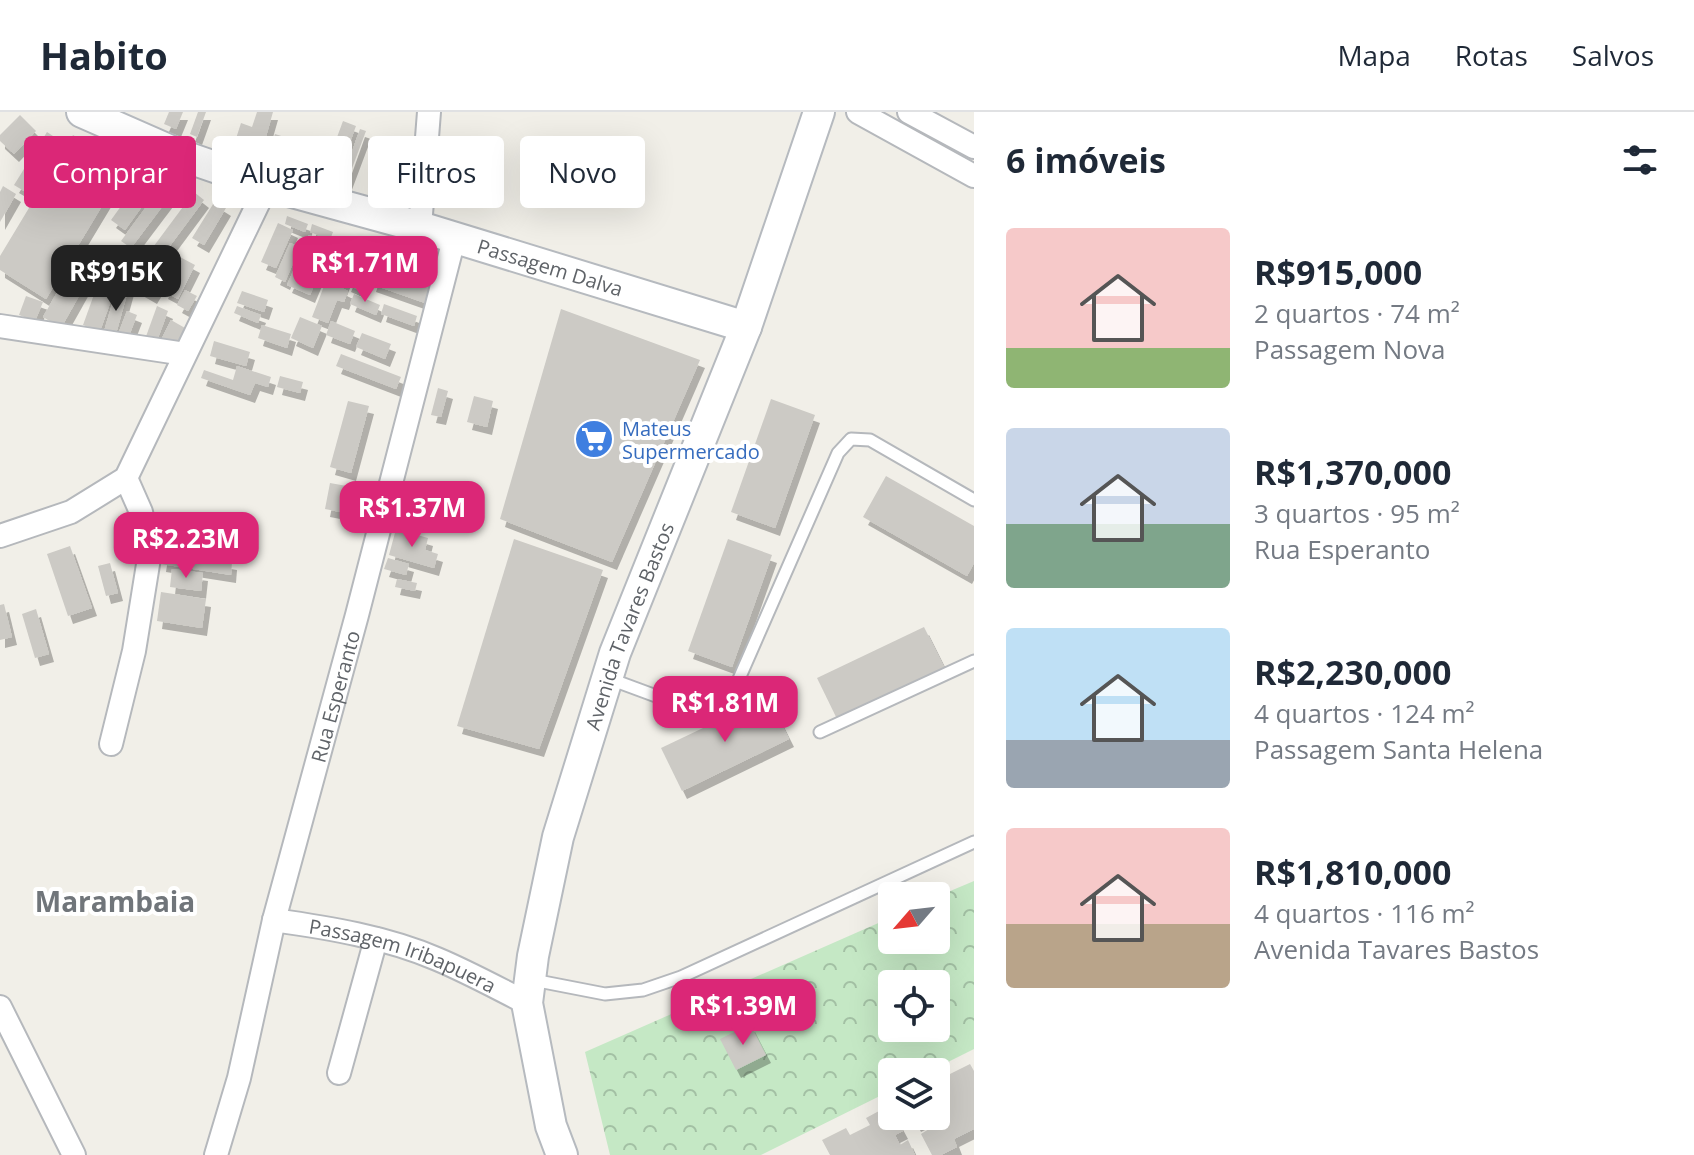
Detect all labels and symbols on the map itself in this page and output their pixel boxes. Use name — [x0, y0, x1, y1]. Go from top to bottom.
street label: Passagem Dalva — [474, 232, 626, 302]
pin: R$1.71M — [291, 236, 439, 304]
pin: R$915K — [51, 245, 181, 313]
place label: Mateus Supermercado — [622, 415, 760, 465]
supermarket icon: Mateus Supermercado — [573, 418, 615, 460]
pin: R$1.37M — [338, 481, 486, 549]
pin: R$2.23M — [112, 512, 260, 580]
street label: Avenida Tavares Bastos — [579, 518, 680, 733]
street label: Rua Esperanto — [304, 627, 366, 765]
pin: R$1.81M — [651, 676, 799, 744]
district label: Marambaia — [35, 882, 195, 920]
north arrow — [878, 882, 950, 954]
street label: Passagem Iribapuera — [307, 912, 501, 999]
pin: R$1.39M — [669, 979, 817, 1047]

